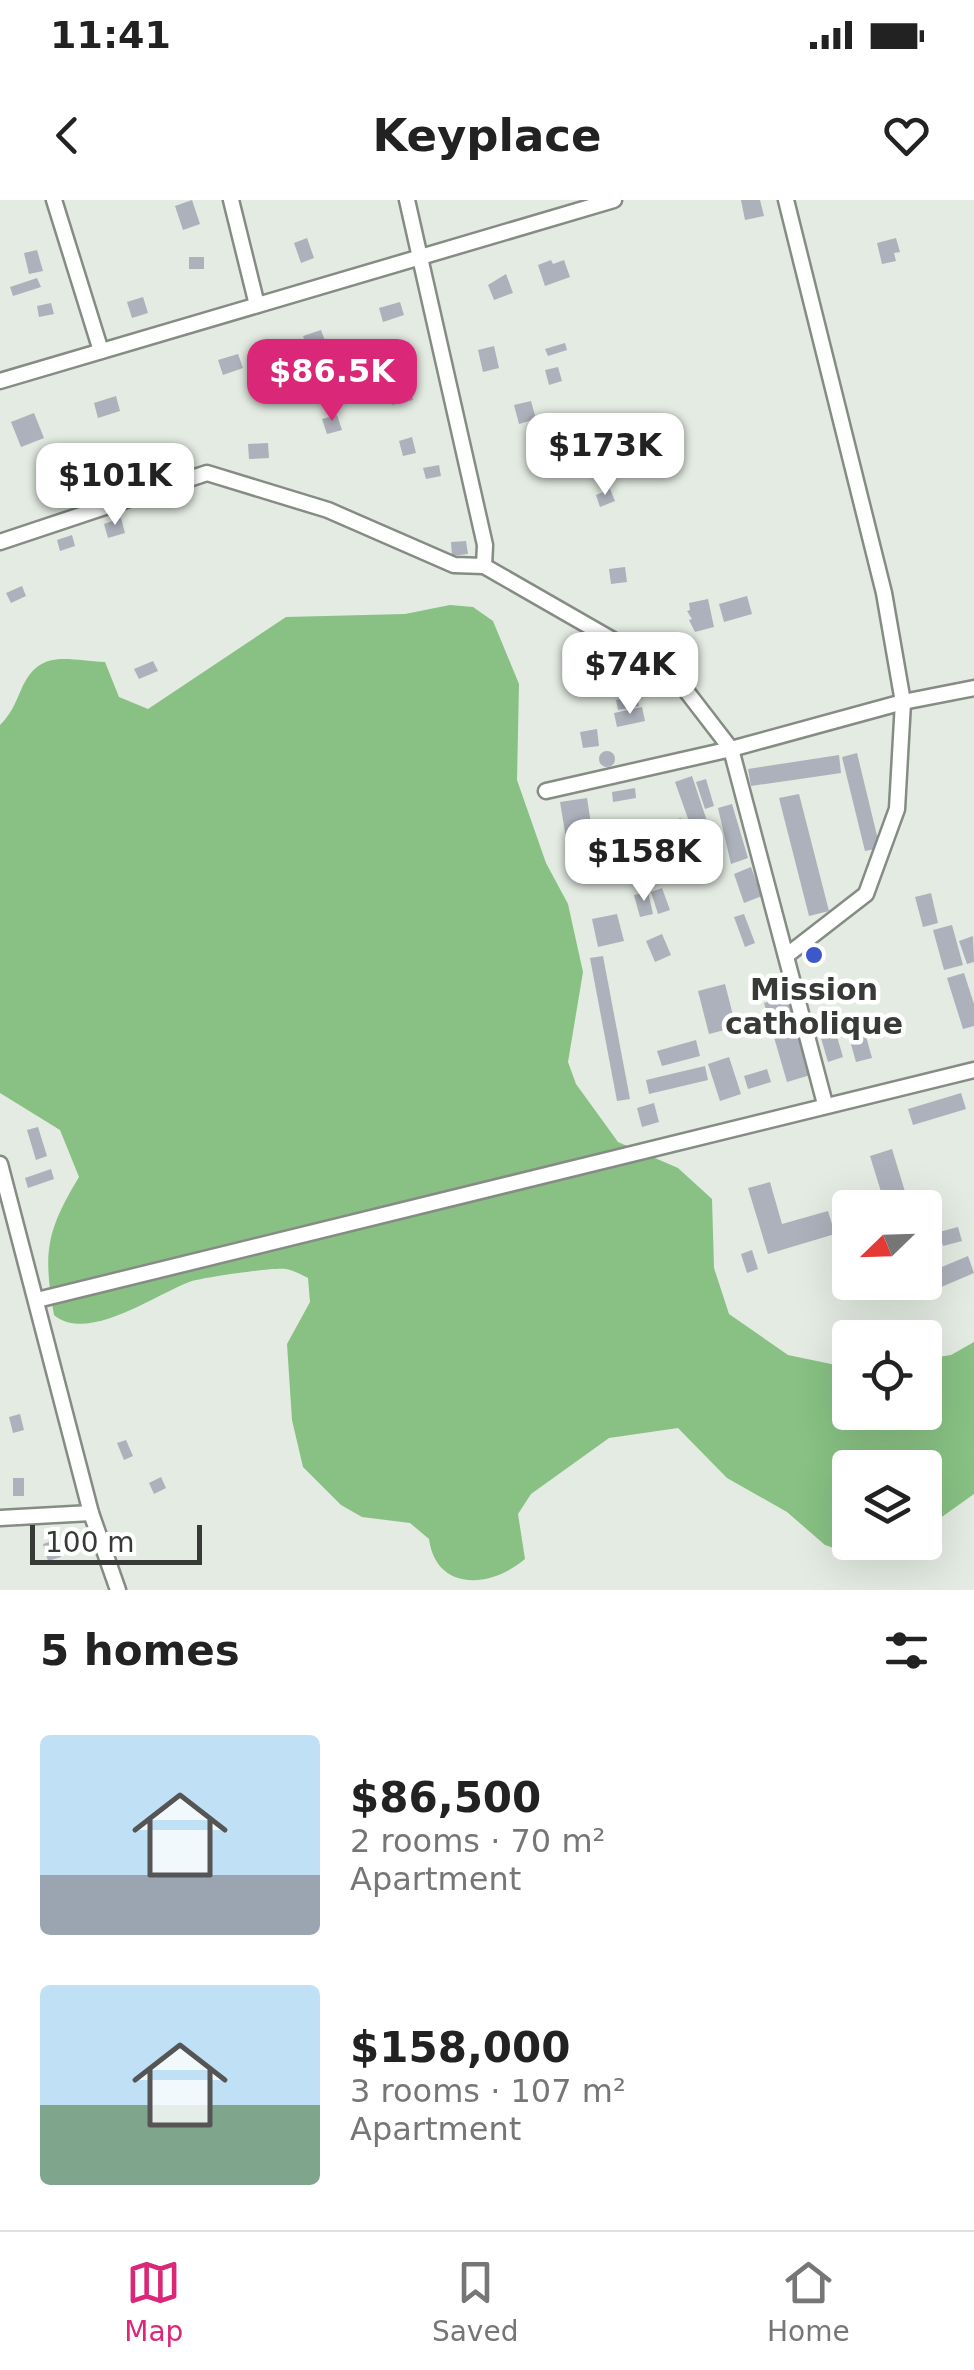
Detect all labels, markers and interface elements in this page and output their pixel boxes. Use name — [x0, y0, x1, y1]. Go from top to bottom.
text: 11:41 — [50, 13, 171, 57]
icon: back — [40, 108, 95, 163]
icon: heart — [879, 108, 934, 163]
text: Keyplace — [372, 109, 602, 162]
pin: $86.5K — [251, 339, 413, 424]
text: $86.5K — [269, 352, 395, 390]
pin: $173K — [535, 413, 675, 498]
text: $173K — [548, 426, 662, 464]
pin: $101K — [45, 443, 185, 528]
text: $101K — [58, 456, 172, 494]
pin: $74K — [571, 632, 689, 717]
text: $74K — [584, 645, 676, 683]
pin: $158K — [574, 819, 714, 904]
text: $158K — [587, 832, 701, 870]
marker: Mission catholique — [803, 944, 825, 966]
place label: Mission catholique — [725, 972, 903, 1041]
north arrow — [832, 1190, 942, 1300]
map controls — [832, 1190, 942, 1560]
button: locate — [832, 1320, 942, 1430]
button: layers — [832, 1450, 942, 1560]
scale bar — [30, 1520, 202, 1564]
text: 100 m — [45, 1526, 135, 1559]
icon: filters — [879, 1623, 934, 1678]
text: 5 homes — [40, 1626, 240, 1675]
text: $86,500 — [350, 1773, 541, 1822]
icon: home — [120, 1775, 240, 1895]
text: 2 rooms · 70 m² — [350, 1822, 605, 1860]
text: Apartment — [350, 1860, 521, 1898]
text: $158,000 — [350, 2023, 571, 2072]
icon: home — [120, 2025, 240, 2145]
text: 3 rooms · 107 m² — [350, 2072, 626, 2110]
text: Apartment — [350, 2110, 521, 2148]
tab: Map — [124, 2255, 183, 2348]
tab: Saved — [432, 2255, 518, 2348]
tab: Home — [767, 2255, 850, 2348]

